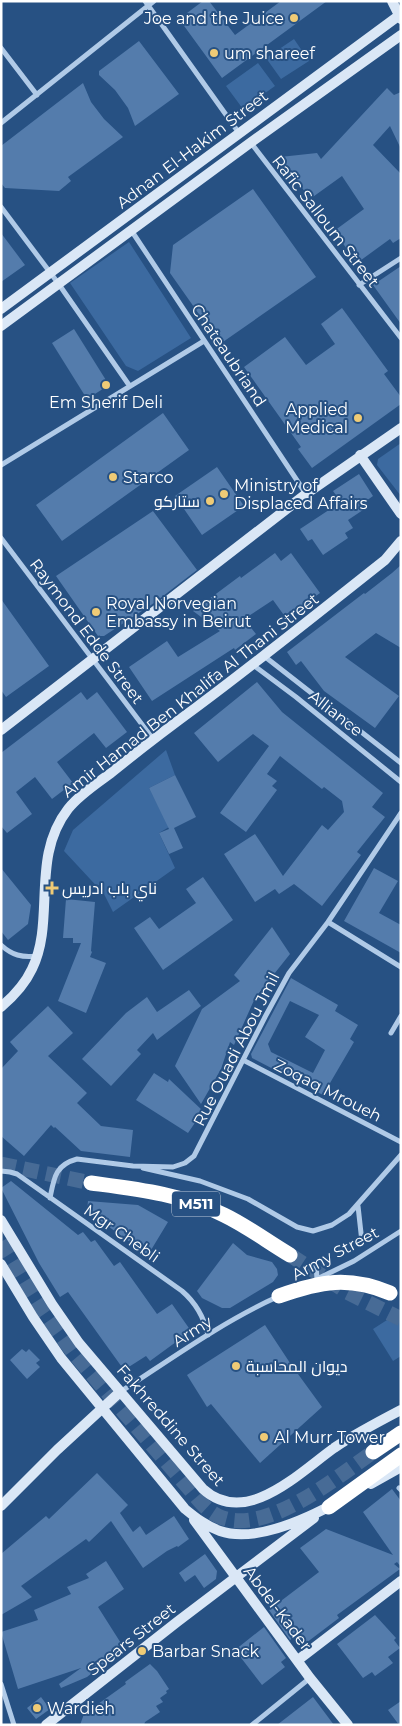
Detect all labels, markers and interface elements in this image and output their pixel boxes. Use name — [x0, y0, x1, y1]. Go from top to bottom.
place label: Joe and the Juice — [143, 9, 284, 28]
marker: Joe and the Juice — [288, 12, 300, 24]
place label: um shareef — [224, 44, 316, 63]
marker: um shareef — [208, 47, 220, 59]
street label: Adnan El-Hakim Street — [113, 86, 272, 213]
street label: Rafic Salloum Street — [268, 152, 383, 291]
street label: Chateaubriand — [187, 300, 270, 410]
marker: Em Sherif Deli — [100, 379, 112, 391]
place label: Em Sherif Deli — [49, 393, 163, 412]
place label: Applied Medical — [285, 400, 348, 437]
marker: Applied Medical — [352, 412, 364, 424]
place label: Starco — [123, 468, 174, 487]
marker: Starco — [107, 471, 119, 483]
place label: Ministry of Displaced Affairs — [234, 476, 368, 513]
marker: Ministry of Displaced Affairs — [218, 488, 230, 500]
place label: ستاركو — [154, 492, 200, 511]
marker: ستاركو — [204, 495, 216, 507]
street label: Raymond Edde Street — [26, 555, 148, 708]
street label: Amir Hamad Ben Khalifa Al Thani Street — [58, 589, 323, 801]
place label: Royal Norvegian Embassy in Beirut — [106, 594, 252, 631]
marker: Royal Norvegian Embassy in Beirut — [90, 606, 102, 618]
street label: Alliance — [305, 686, 366, 740]
place label: ناي باب ادريس — [62, 879, 157, 902]
marker: ناي باب ادريس — [46, 882, 58, 894]
street label: Rue Ouadi Abou Jmil — [189, 969, 284, 1129]
street label: Zoqaq Mroueh — [271, 1055, 385, 1126]
road number: M511 — [172, 1192, 220, 1216]
street label: Mgr Chebli — [80, 1200, 163, 1266]
street label: Army Street — [289, 1222, 382, 1284]
street label: Army — [169, 1312, 216, 1351]
place label: ديوان المحاسبة — [246, 1357, 347, 1377]
marker: ديوان المحاسبة — [230, 1360, 242, 1372]
street label: Fakhreddine Street — [113, 1361, 229, 1490]
place label: Al Murr Tower — [274, 1428, 385, 1447]
marker: Al Murr Tower — [258, 1431, 270, 1443]
street label: Abdel-Kader — [240, 1562, 316, 1654]
street label: Spears Street — [84, 1599, 179, 1680]
place label: Barbar Snack — [152, 1642, 260, 1661]
marker: Barbar Snack — [136, 1645, 148, 1657]
place label: Wardieh — [47, 1699, 115, 1718]
marker: Wardieh — [31, 1702, 43, 1714]

